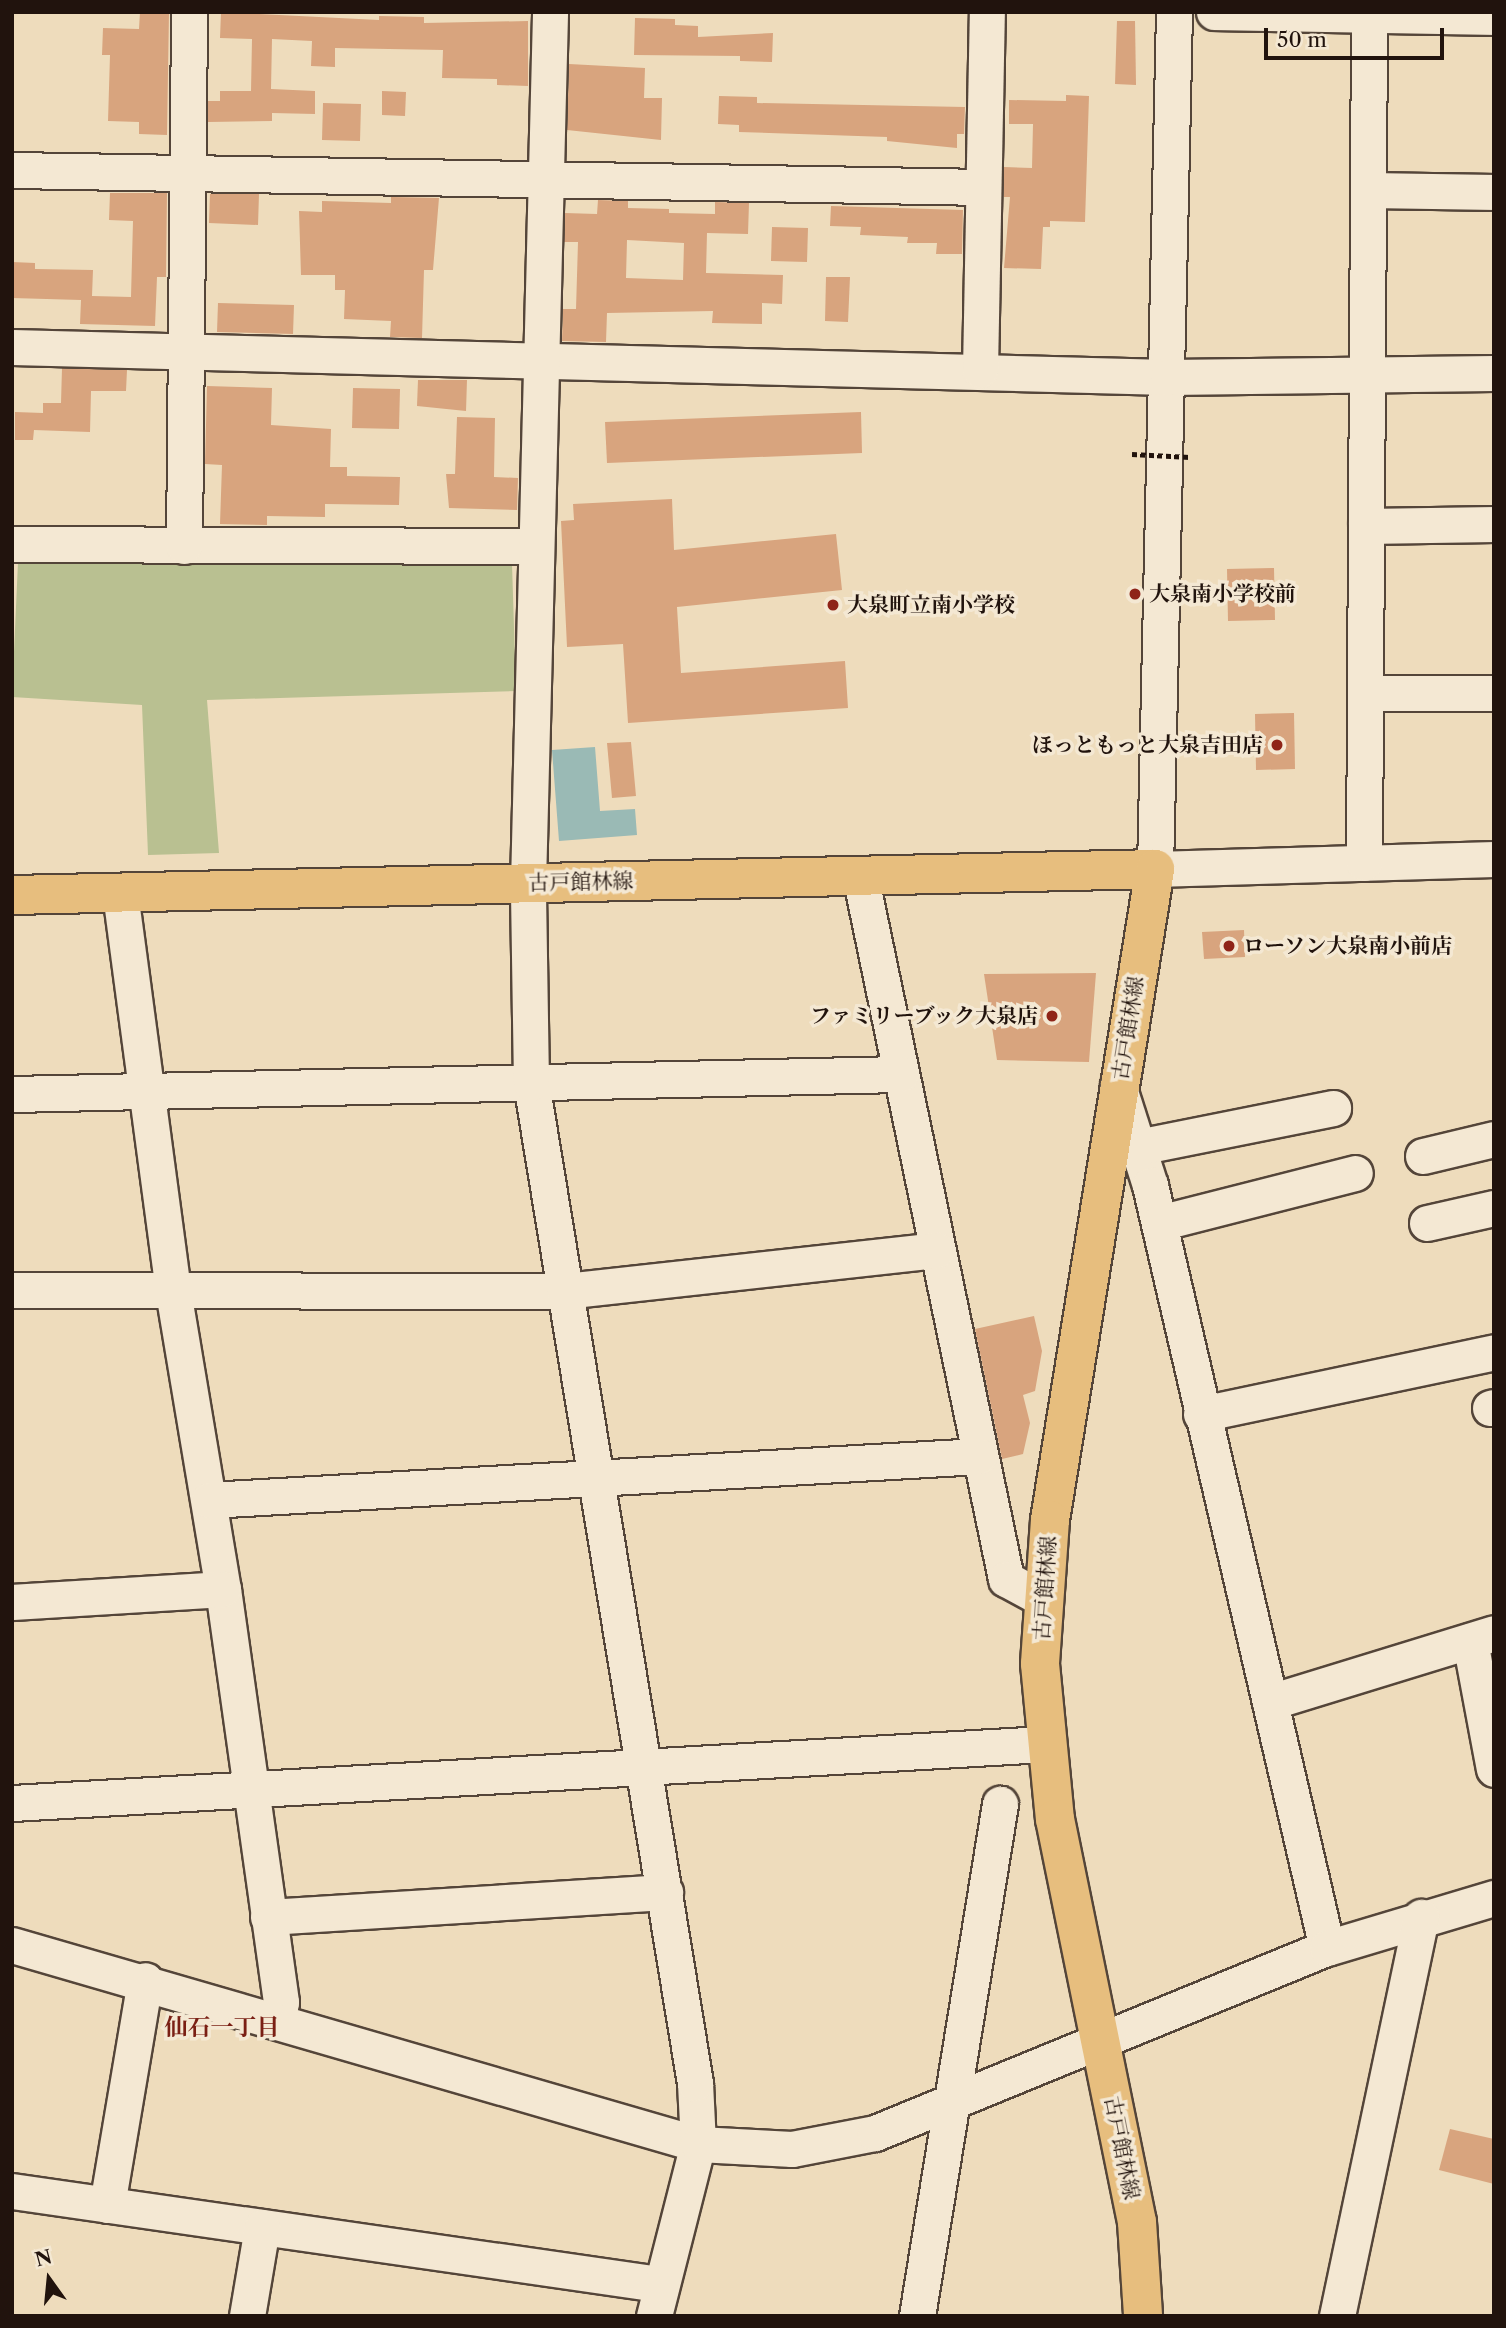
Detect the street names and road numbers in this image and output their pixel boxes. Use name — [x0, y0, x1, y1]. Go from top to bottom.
street label: 古戸館林線 — [528, 868, 634, 896]
street label: 古戸館林線 — [1107, 974, 1149, 1082]
street label: 古戸館林線 — [1029, 1535, 1061, 1641]
street label: 古戸館林線 — [1100, 2094, 1144, 2202]

